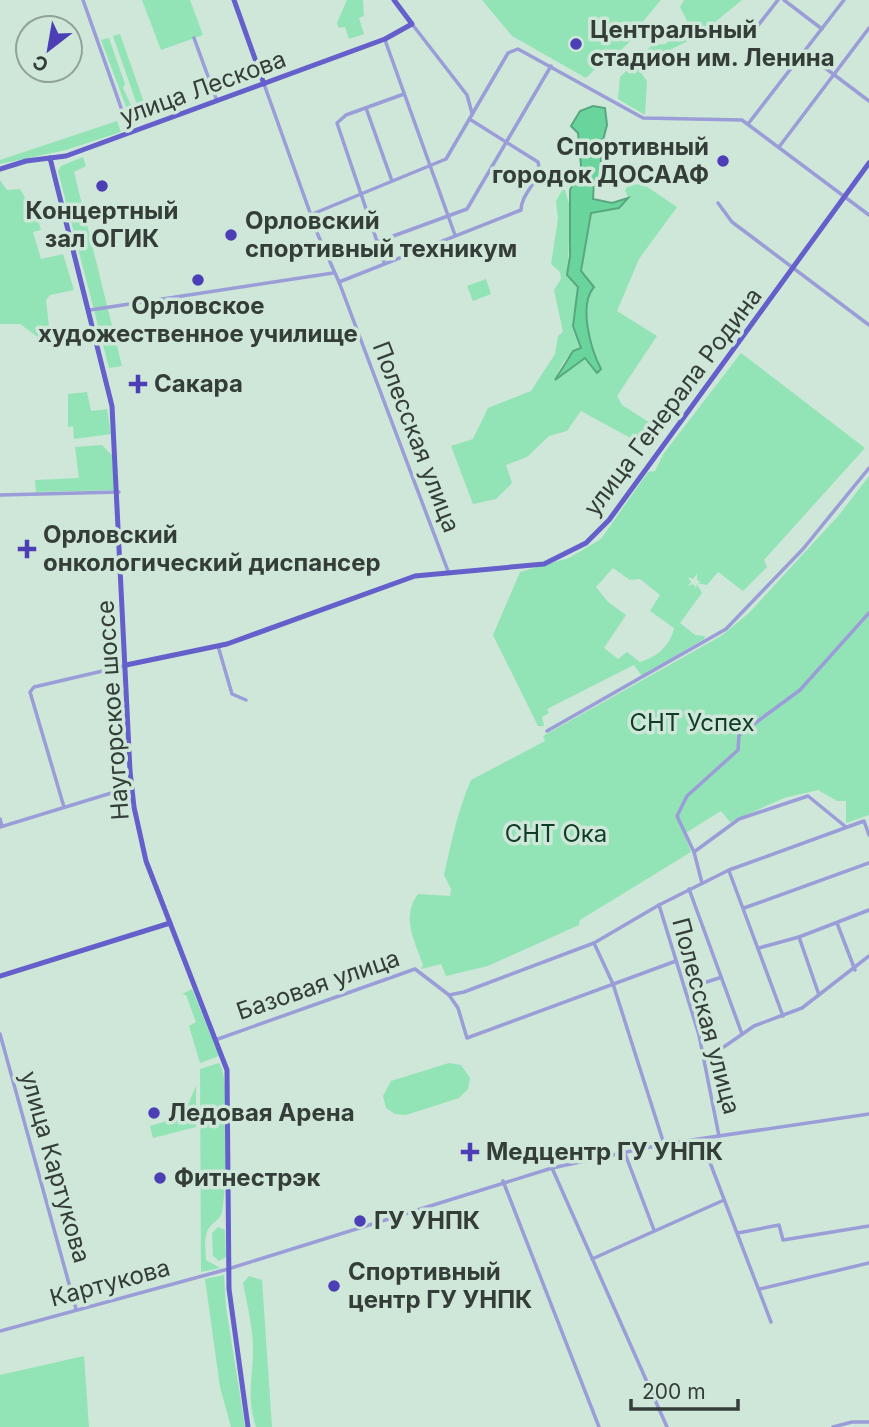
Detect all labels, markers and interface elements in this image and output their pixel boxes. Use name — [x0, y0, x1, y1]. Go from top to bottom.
north arrow — [14, 14, 84, 84]
place label: Центральный стадион им. Ленина — [590, 15, 835, 72]
marker: Центральный стадион им. Ленина — [568, 36, 584, 52]
street label: улица Лескова — [116, 44, 290, 131]
text: С — [29, 50, 52, 77]
place label: Спортивный городок ДОСААФ — [492, 132, 709, 189]
marker: Спортивный городок ДОСААФ — [715, 153, 731, 169]
marker: Концертный зал ОГИК — [94, 178, 110, 194]
place label: Концертный зал ОГИК — [26, 196, 178, 253]
place label: Орловский спортивный техникум — [245, 206, 517, 263]
marker: Орловский спортивный техникум — [223, 227, 239, 243]
marker: Орловское художественное училище — [190, 272, 206, 288]
street label: улица Генерала Родина — [577, 282, 768, 521]
place label: Орловское художественное училище — [38, 291, 358, 348]
street label: Полесская улица — [367, 337, 466, 536]
place label: Сакара — [154, 369, 243, 398]
marker: Сакара — [128, 374, 148, 394]
place label: Орловский онкологический диспансер — [43, 520, 381, 577]
marker: Орловский онкологический диспансер — [17, 539, 37, 559]
street label: Наугорское шоссе — [90, 599, 135, 821]
park label: СНТ Успех — [629, 708, 755, 737]
park label: СНТ Ока — [505, 819, 607, 848]
street label: Полесская улица — [666, 914, 747, 1117]
street label: Базовая улица — [232, 943, 403, 1026]
street label: улица Картукова — [14, 1068, 97, 1266]
place label: Ледовая Арена — [168, 1098, 355, 1127]
marker: Ледовая Арена — [146, 1105, 162, 1121]
place label: Медцентр ГУ УНПК — [486, 1137, 723, 1166]
marker: Медцентр ГУ УНПК — [460, 1142, 480, 1162]
place label: Фитнестрэк — [174, 1163, 320, 1192]
marker: Фитнестрэк — [152, 1170, 168, 1186]
place label: ГУ УНПК — [374, 1206, 480, 1235]
marker: ГУ УНПК — [352, 1213, 368, 1229]
street label: Картукова — [47, 1253, 173, 1312]
place label: Спортивный центр ГУ УНПК — [348, 1257, 532, 1314]
marker: Спортивный центр ГУ УНПК — [326, 1278, 342, 1294]
scale bar — [631, 1368, 738, 1412]
text: 200 m — [642, 1379, 706, 1404]

